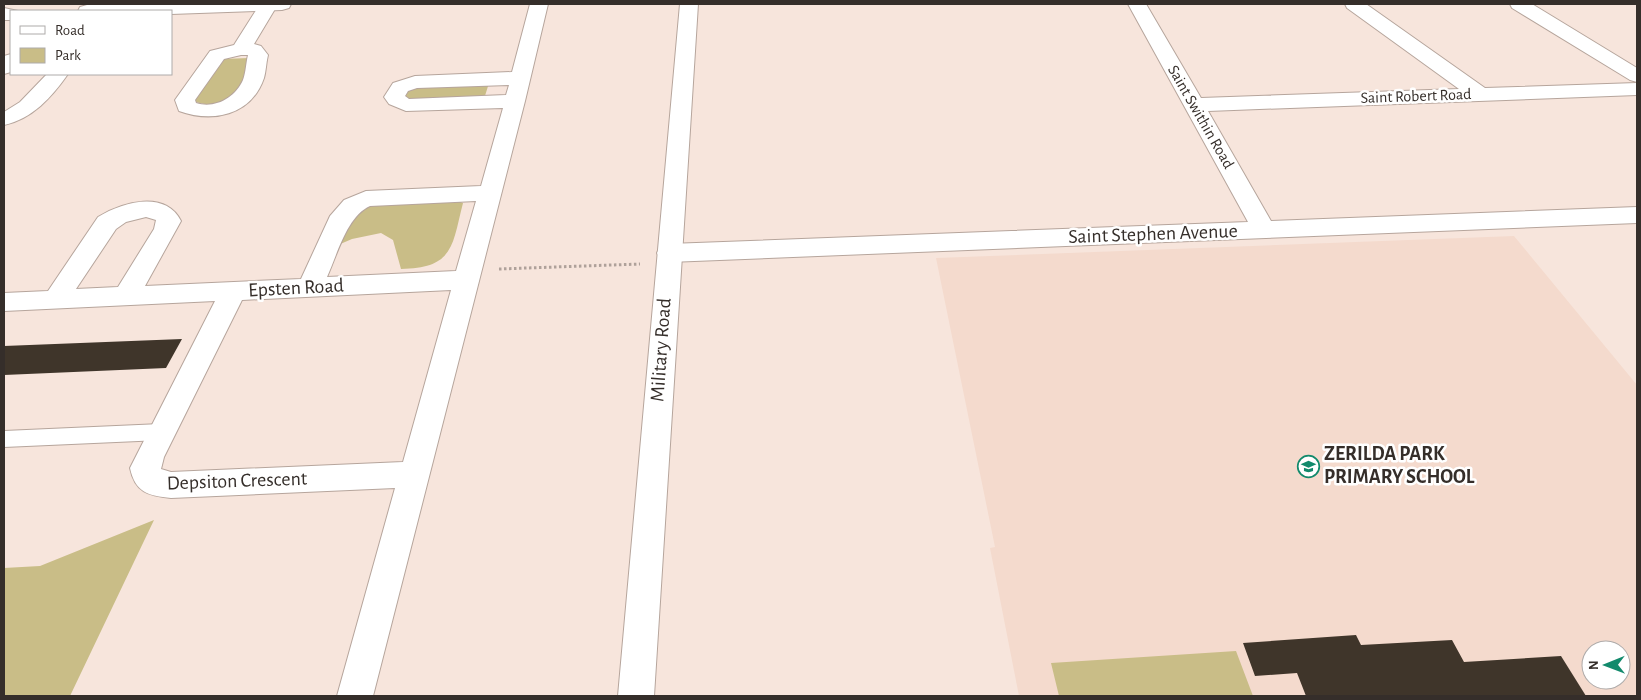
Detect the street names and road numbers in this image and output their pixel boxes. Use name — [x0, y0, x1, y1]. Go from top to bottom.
street label: Saint Swithin Road — [1165, 63, 1237, 171]
street label: Saint Robert Road — [1360, 86, 1472, 106]
street label: Saint Stephen Avenue — [1068, 221, 1238, 247]
street label: Epsten Road — [248, 276, 344, 300]
street label: Military Road — [647, 297, 675, 403]
street label: Depsiton Crescent — [166, 469, 308, 493]

